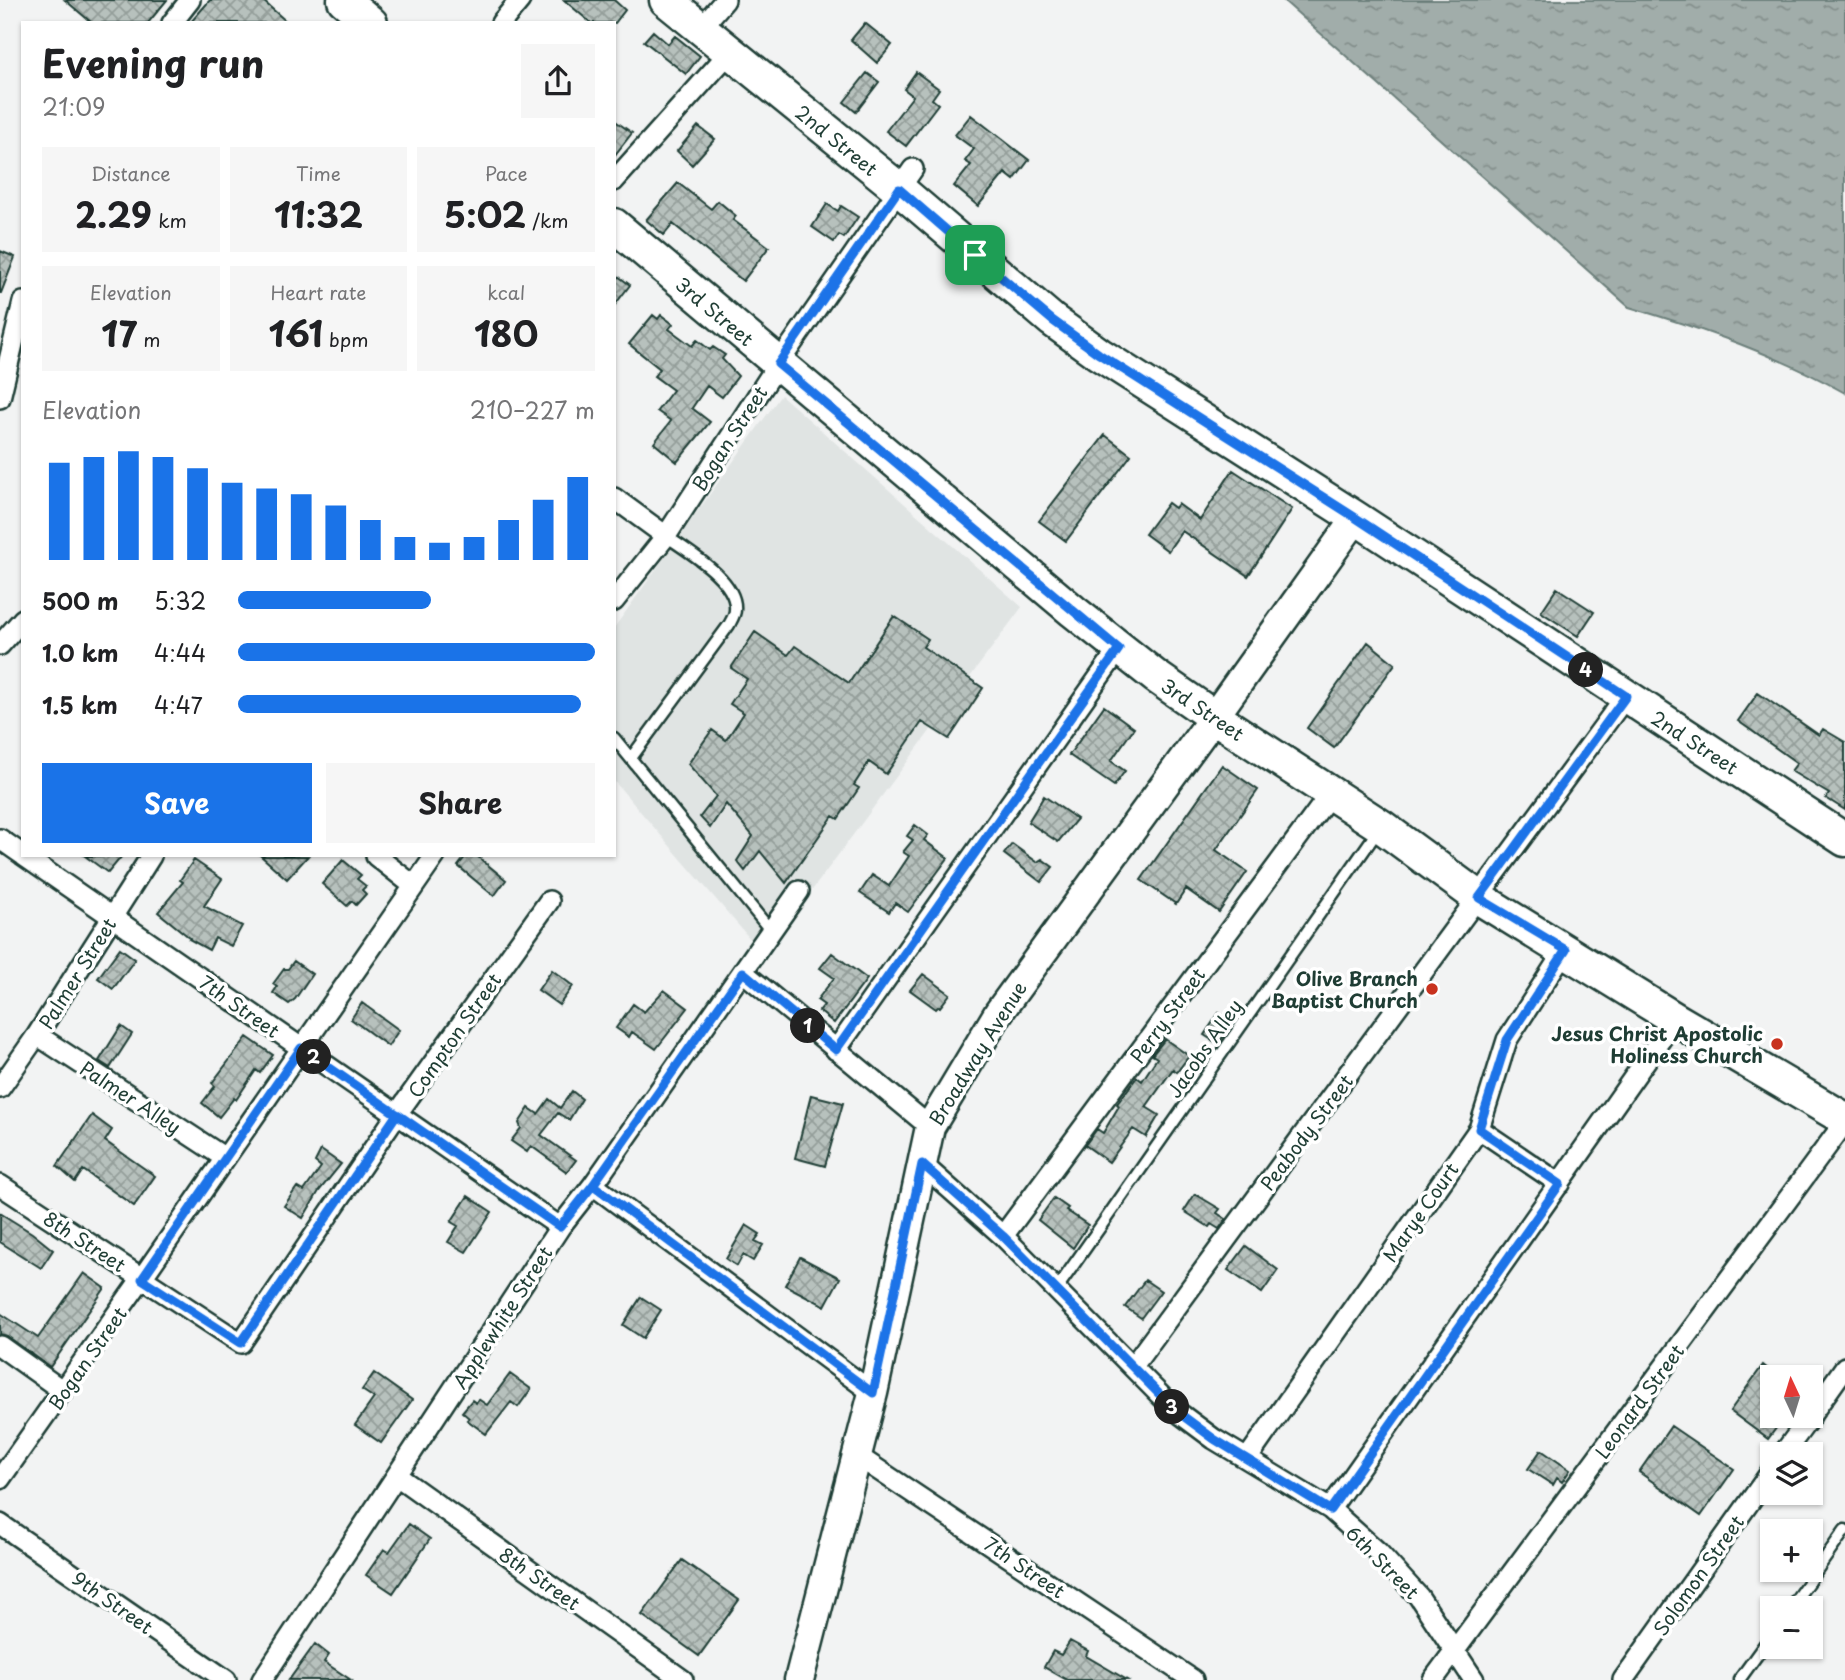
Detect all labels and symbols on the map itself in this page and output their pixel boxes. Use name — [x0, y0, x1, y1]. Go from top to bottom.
street label: 2nd Street — [790, 98, 884, 182]
pin — [945, 225, 1005, 285]
street label: 3rd Street — [670, 270, 760, 352]
street label: Bogan Street — [684, 380, 774, 496]
pin: 4 — [1568, 652, 1604, 688]
street label: 3rd Street — [1156, 671, 1250, 747]
street label: 2nd Street — [1646, 703, 1744, 781]
street label: Palmer Street — [32, 912, 122, 1034]
street label: Perry Street — [1123, 961, 1211, 1068]
place label: Olive Branch Baptist Church — [1271, 964, 1418, 1014]
street label: Compton Street — [401, 967, 508, 1103]
street label: 7th Street — [194, 968, 286, 1044]
street label: Broadway Avenue — [921, 976, 1033, 1130]
marker: Olive Branch Baptist Church — [1424, 981, 1440, 997]
street label: Jacobs Alley — [1160, 993, 1248, 1103]
pin: 1 — [790, 1009, 826, 1044]
place label: Jesus Christ Apostolic Holiness Church — [1551, 1019, 1763, 1069]
marker: Jesus Christ Apostolic Holiness Church — [1769, 1036, 1785, 1052]
pin: 2 — [296, 1040, 332, 1074]
street label: Palmer Alley — [75, 1054, 187, 1140]
street label: Peabody Street — [1253, 1068, 1359, 1196]
street label: Marye Court — [1375, 1156, 1465, 1267]
street label: 8th Street — [38, 1204, 132, 1278]
street label: Applewhite Street — [445, 1240, 559, 1394]
street label: Bogan Street — [41, 1300, 133, 1415]
street label: Leonard Street — [1588, 1338, 1690, 1464]
north arrow — [1760, 1365, 1824, 1428]
pin: 3 — [1154, 1390, 1190, 1424]
street label: Solomon Street — [1646, 1509, 1750, 1641]
street label: 6th Street — [1340, 1519, 1426, 1605]
street label: 7th Street — [979, 1530, 1071, 1605]
street label: 8th Street — [494, 1540, 587, 1616]
street label: 9th Street — [67, 1564, 159, 1640]

